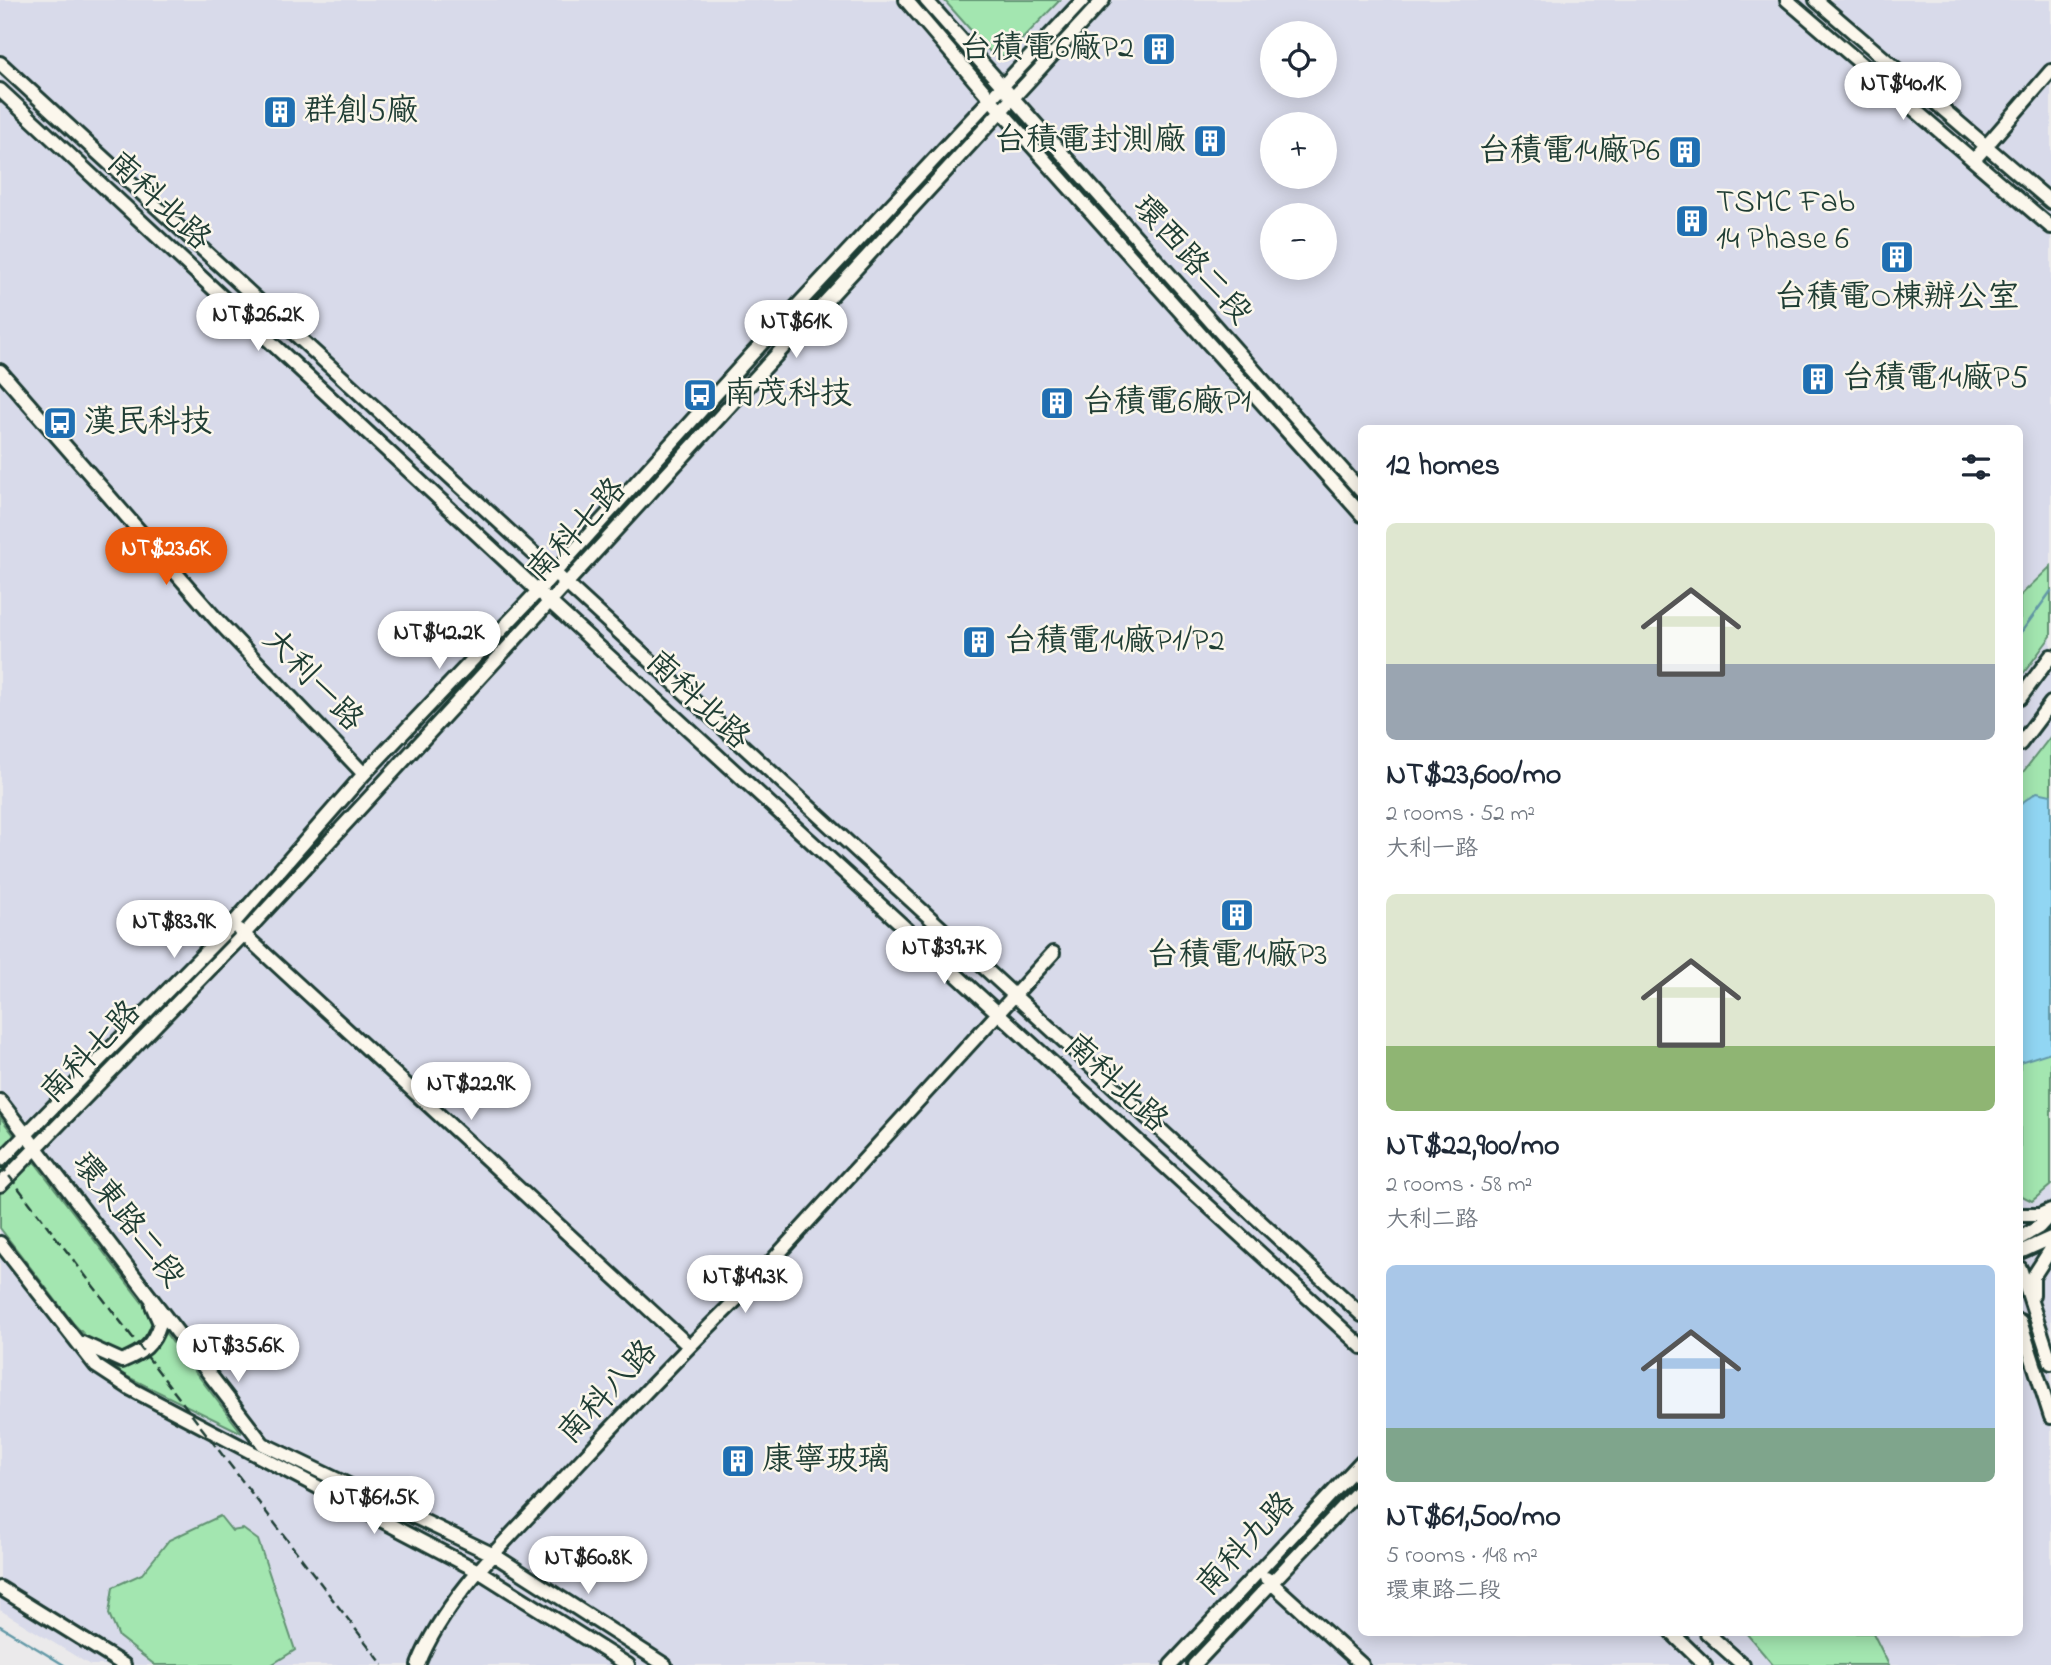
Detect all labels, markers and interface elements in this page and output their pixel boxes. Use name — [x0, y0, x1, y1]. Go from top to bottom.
map controls — [1260, 21, 1337, 280]
button: locate — [1260, 21, 1337, 98]
place label: 台積電6廠P2 — [959, 26, 1134, 73]
building icon: 台積電6廠P2 — [1140, 30, 1178, 68]
pin: NT$40.1K — [1831, 62, 1975, 122]
text: NT$40.1K — [1860, 68, 1946, 101]
place label: 群創5廠 — [304, 89, 418, 136]
building icon: 群創5廠 — [261, 93, 299, 131]
button: + — [1260, 112, 1337, 189]
place label: 台積電封測廠 — [994, 118, 1186, 165]
building icon: 台積電封測廠 — [1191, 122, 1229, 160]
place label: 台積電14廠P6 — [1478, 129, 1660, 176]
building icon: 台積電14廠P6 — [1666, 133, 1704, 171]
street label: 南科北路 — [95, 141, 221, 263]
place label: TSMC Fab 14 Phase 6 — [1716, 180, 1855, 264]
street label: 環西路二段 — [1120, 186, 1262, 336]
building icon: TSMC Fab 14 Phase 6 — [1673, 202, 1711, 240]
button: − — [1260, 203, 1337, 280]
building icon: 台積電O棟辦公室 — [1878, 238, 1916, 276]
place label: 台積電O棟辦公室 — [1774, 275, 2020, 322]
pin: NT$26.2K — [186, 294, 330, 353]
text: NT$26.2K — [212, 299, 304, 332]
pin: NT$61K — [739, 300, 853, 360]
text: NT$61K — [760, 306, 832, 339]
place label: 台積電14廠P5 — [1842, 356, 2028, 403]
building icon: 台積電14廠P5 — [1799, 360, 1837, 398]
place label: 南茂科技 — [724, 372, 852, 419]
bus stop icon: 南茂科技 — [681, 376, 719, 414]
place label: 台積電6廠P1 — [1082, 380, 1251, 427]
building icon: 台積電6廠P1 — [1038, 384, 1076, 422]
place label: 漢民科技 — [84, 400, 212, 447]
bus stop icon: 漢民科技 — [41, 404, 79, 442]
text: 12 homes — [1386, 445, 1500, 489]
icon: filters — [1957, 448, 1995, 486]
street label: 南科七路 — [517, 468, 639, 594]
pin: NT$23.6K — [94, 528, 238, 587]
text: NT$23.6K — [121, 533, 211, 566]
icon: home — [1628, 569, 1754, 695]
pin: NT$42.2K — [367, 612, 511, 671]
text: NT$42.2K — [394, 617, 484, 650]
street label: 大利一路 — [251, 619, 373, 743]
place label: 台積電14廠P1/P2 — [1004, 619, 1225, 666]
building icon: 台積電14廠P1/P2 — [960, 623, 998, 661]
street label: 南科北路 — [634, 640, 760, 762]
text: NT$23,600/mo — [1386, 754, 1561, 798]
text: 2 rooms · 52 m² — [1386, 798, 1535, 831]
text: 大利一路 — [1386, 833, 1478, 866]
building icon: 台積電14廠P3 — [1218, 896, 1256, 934]
pin: NT$83.9K — [102, 900, 246, 960]
text: NT$83.9K — [132, 906, 216, 939]
pin: NT$39.7K — [872, 926, 1016, 986]
text: NT$39.7K — [902, 932, 986, 965]
place label: 台積電14廠P3 — [1146, 933, 1328, 980]
icon: home — [1628, 940, 1754, 1066]
street label: 南科七路 — [31, 991, 153, 1115]
street label: 南科北路 — [1052, 1023, 1178, 1145]
pin: NT$22.9K — [399, 1062, 543, 1122]
text: NT$22.9K — [427, 1068, 515, 1101]
text: NT$22,900/mo — [1386, 1125, 1560, 1169]
street label: 環東路二段 — [59, 1143, 195, 1299]
text: 2 rooms · 58 m² — [1386, 1169, 1532, 1202]
text: 大利二路 — [1386, 1204, 1478, 1237]
pin: NT$49.3K — [673, 1256, 817, 1315]
text: NT$49.3K — [703, 1261, 787, 1294]
icon: home — [1628, 1311, 1754, 1437]
pin: NT$35.6K — [166, 1324, 310, 1384]
text: NT$35.6K — [192, 1330, 284, 1363]
street label: 南科八路 — [548, 1330, 670, 1456]
place label: 康寧玻璃 — [762, 1438, 890, 1485]
building icon: 康寧玻璃 — [719, 1442, 757, 1480]
pin: NT$61.5K — [302, 1476, 446, 1536]
text: NT$61.5K — [329, 1482, 419, 1515]
street label: 南科九路 — [1186, 1482, 1308, 1608]
text: NT$61,500/mo — [1386, 1496, 1561, 1540]
pin: NT$60.8K — [516, 1536, 660, 1596]
text: 5 rooms · 148 m² — [1386, 1540, 1538, 1573]
text: NT$60.8K — [544, 1542, 632, 1575]
text: 環東路二段 — [1386, 1575, 1501, 1608]

